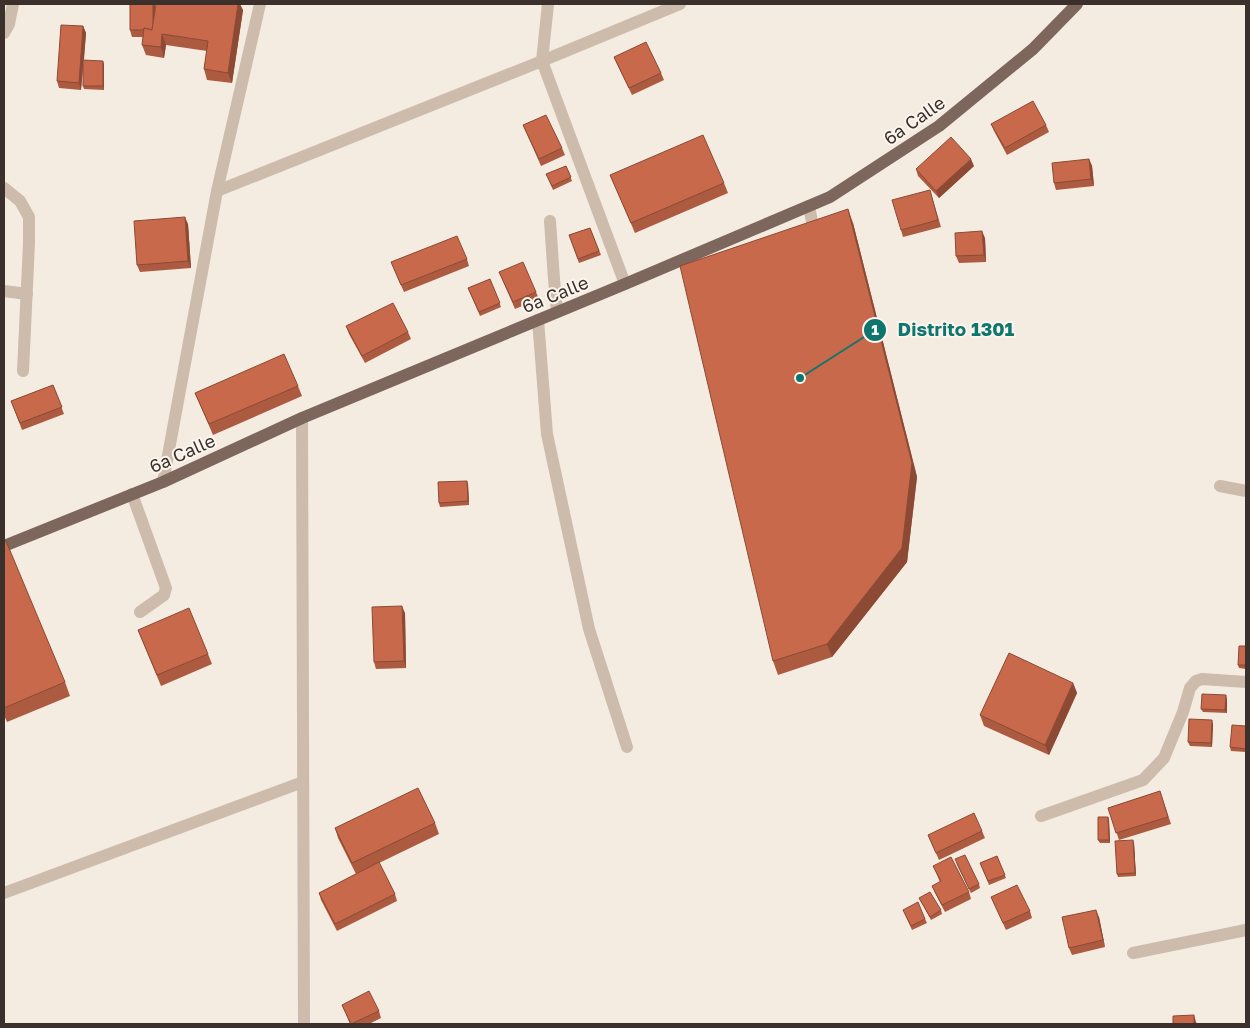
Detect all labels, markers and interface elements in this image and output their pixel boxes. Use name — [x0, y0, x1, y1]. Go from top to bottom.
street label: 6a Calle — [879, 91, 949, 149]
street label: 6a Calle — [519, 271, 591, 317]
callout: Distrito 1301 — [862, 313, 1024, 347]
text: Distrito 1301 — [898, 317, 1015, 340]
text: 1 — [871, 320, 879, 338]
street label: 6a Calle — [146, 429, 218, 477]

